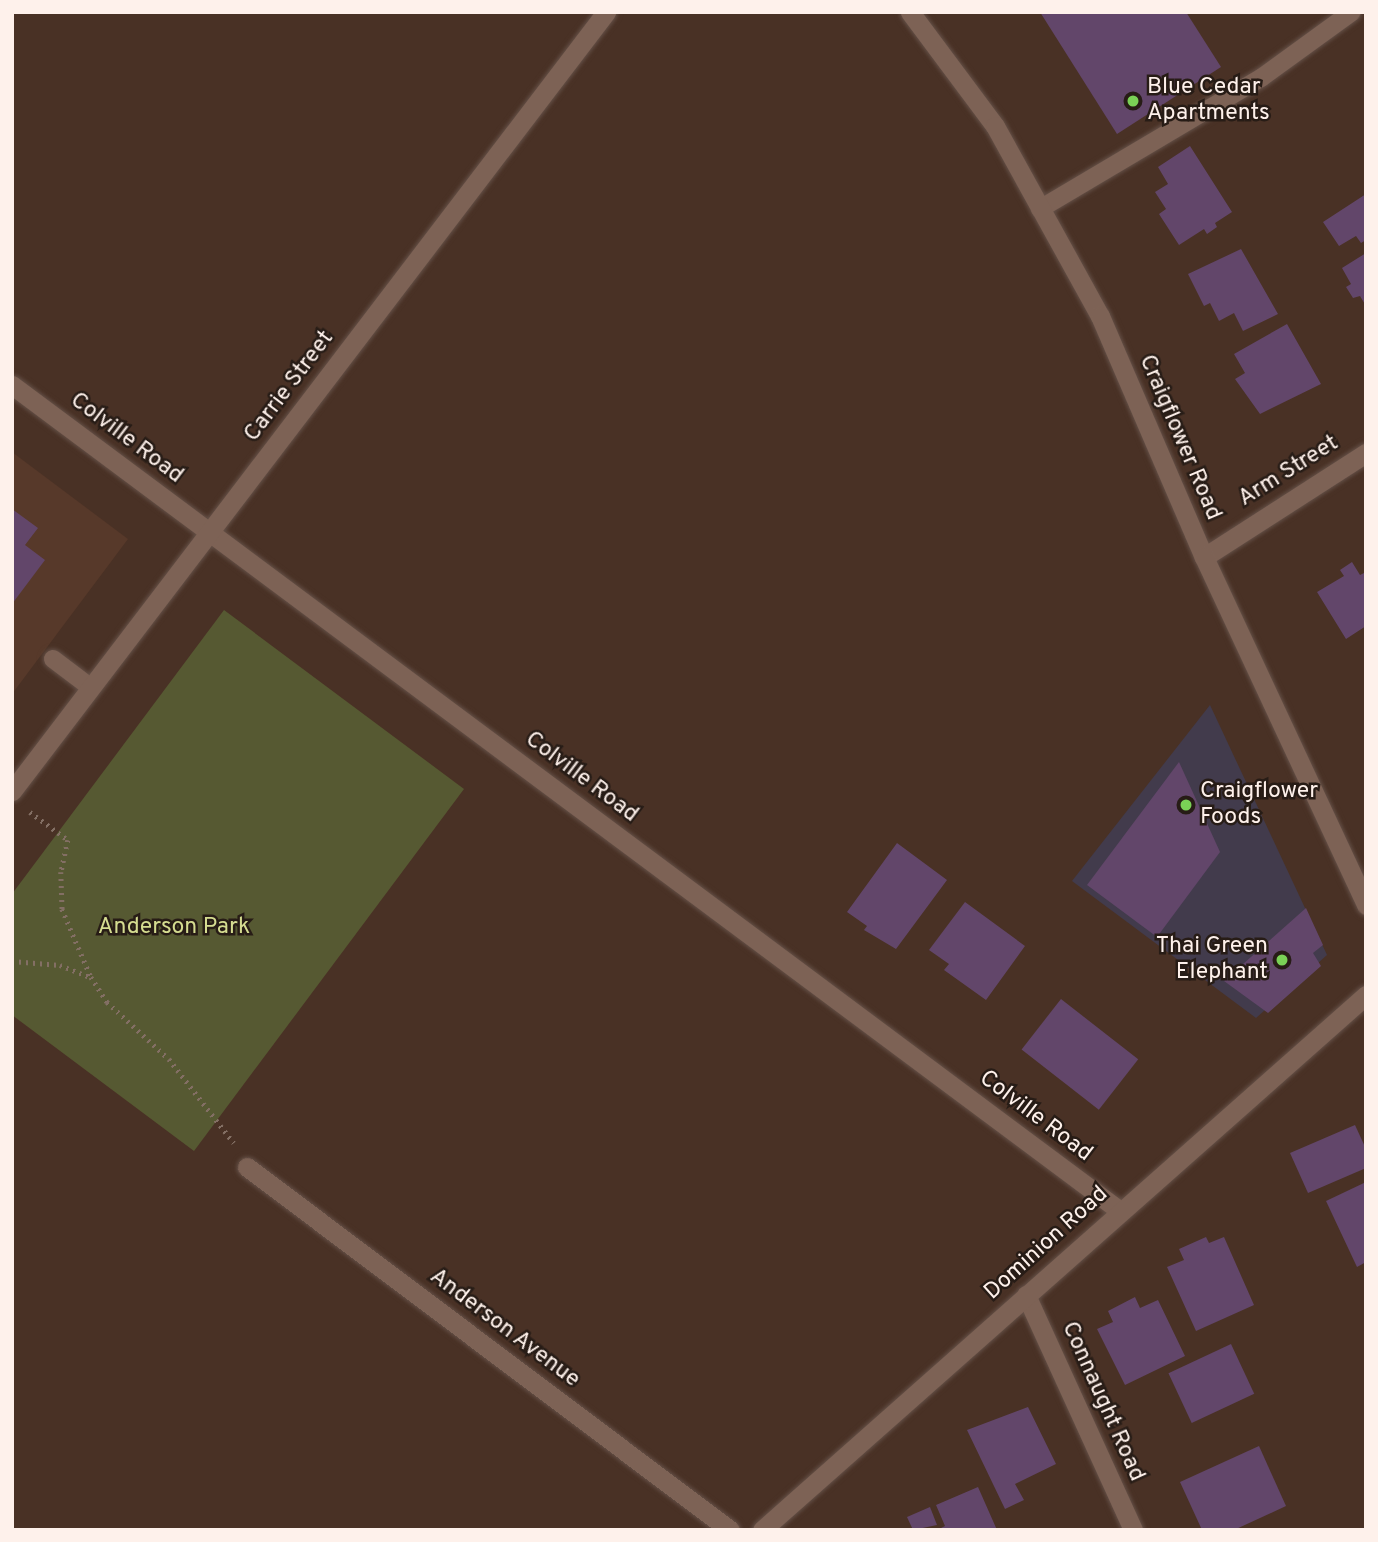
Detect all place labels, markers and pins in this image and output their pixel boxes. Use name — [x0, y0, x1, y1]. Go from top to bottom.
place label: Blue Cedar Apartments — [1147, 74, 1270, 128]
marker: Blue Cedar Apartments — [1125, 93, 1141, 109]
place label: Craigflower Foods — [1200, 778, 1318, 832]
marker: Craigflower Foods — [1178, 797, 1194, 813]
place label: Thai Green Elephant — [1156, 933, 1268, 987]
marker: Thai Green Elephant — [1274, 952, 1290, 968]

